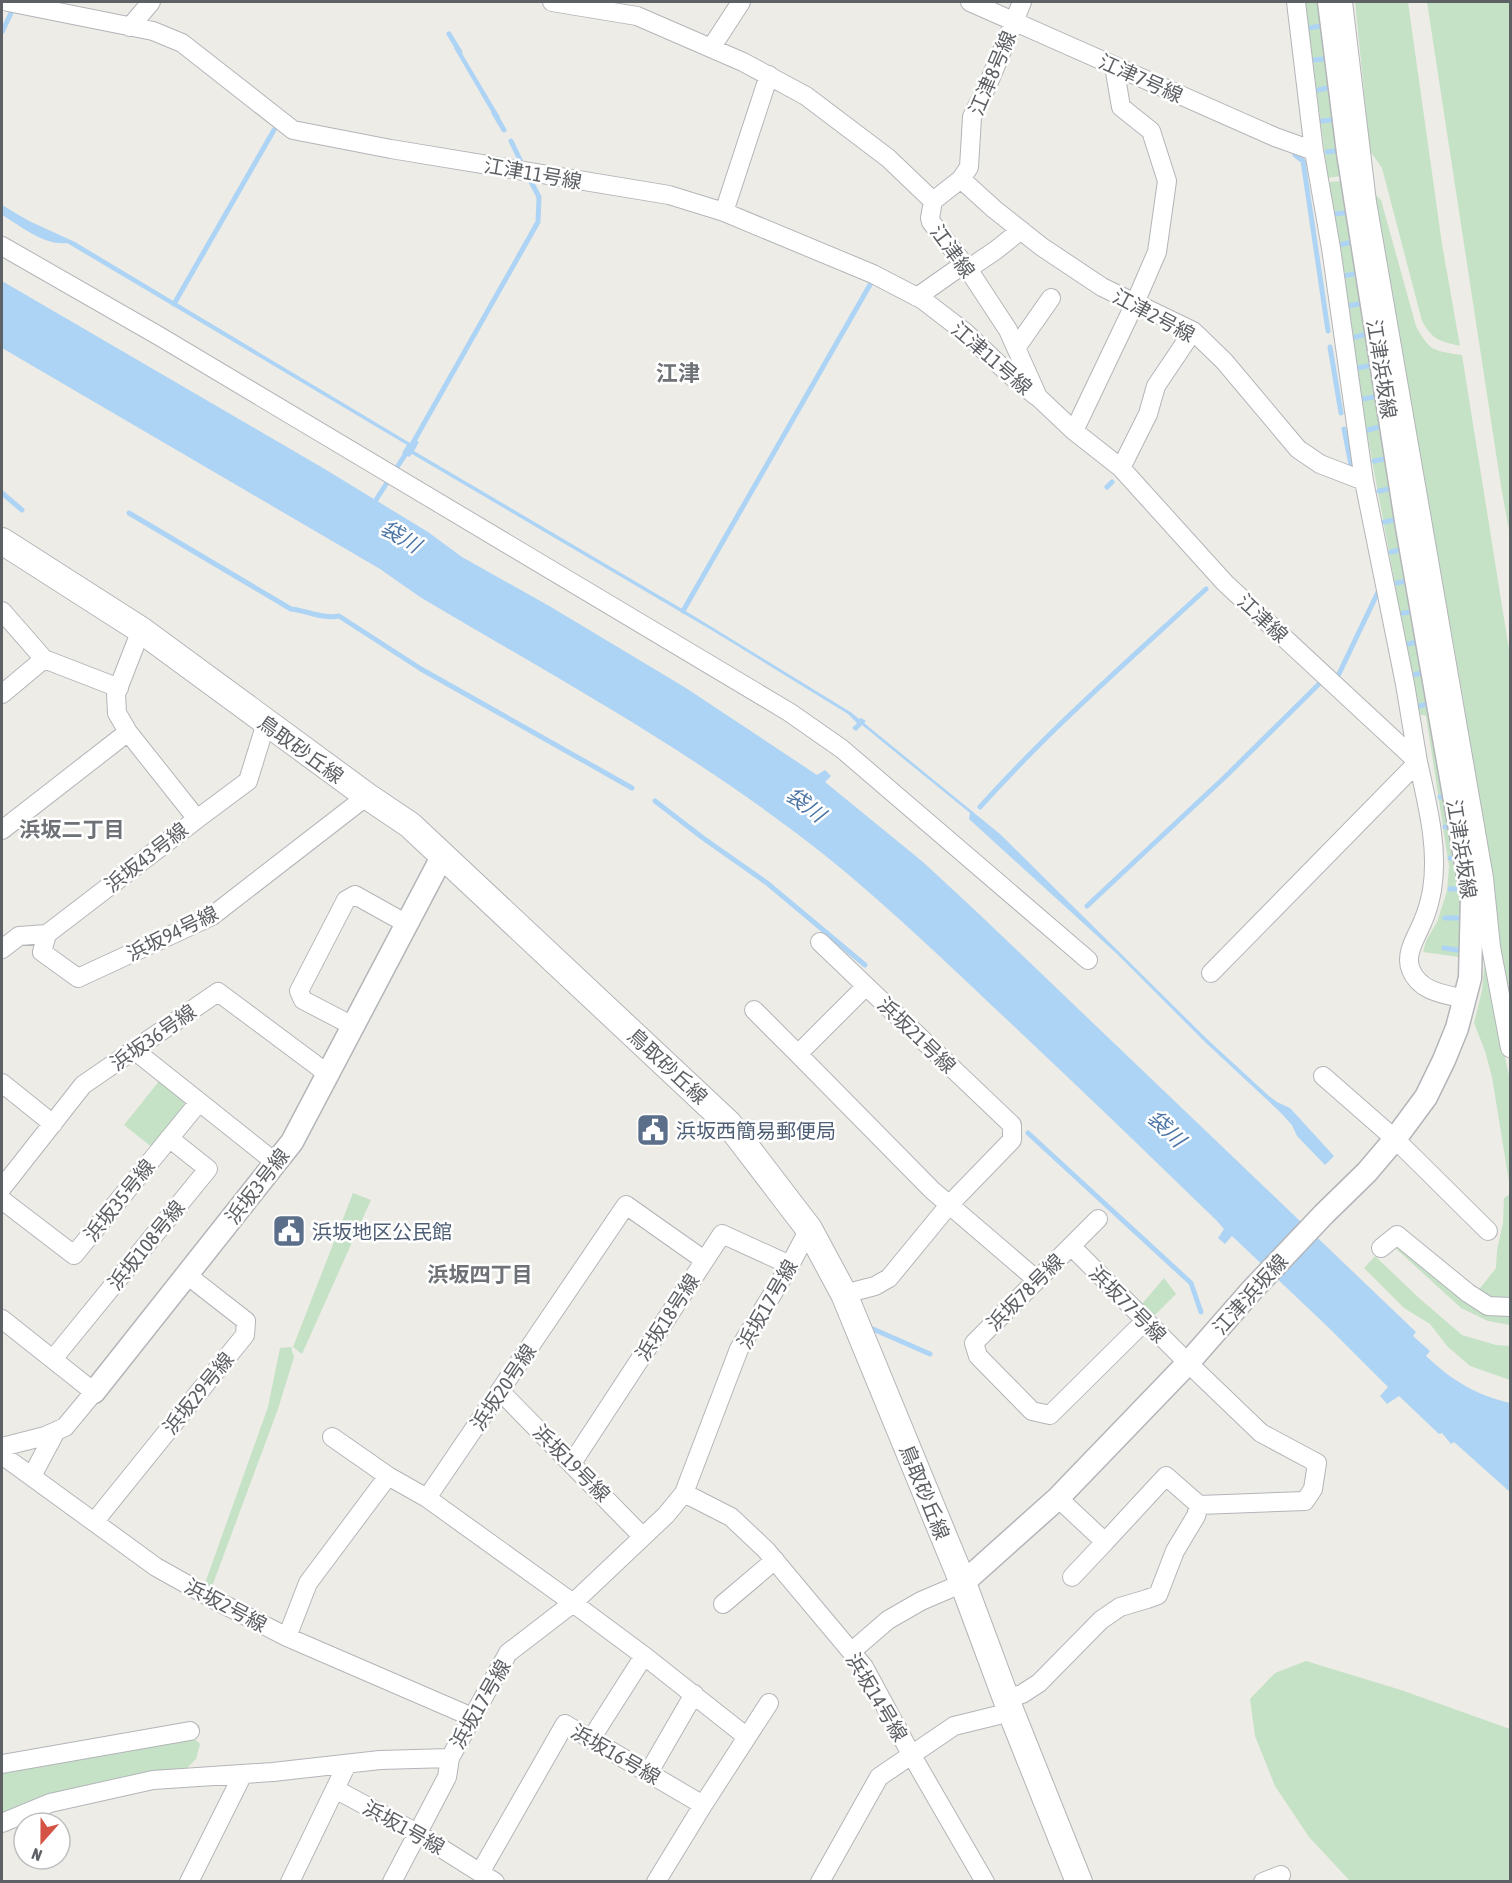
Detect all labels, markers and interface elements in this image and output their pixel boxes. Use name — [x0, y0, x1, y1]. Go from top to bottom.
street label: 江津8号線 — [964, 27, 1020, 119]
street label: 江津7号線 — [1095, 49, 1187, 107]
street label: 江津11号線 — [482, 153, 584, 193]
street label: 江津線 — [926, 220, 980, 282]
street label: 江津2号線 — [1109, 284, 1199, 346]
street label: 江津11号線 — [947, 317, 1037, 399]
street label: 江津浜坂線 — [1363, 318, 1401, 420]
district label: 江津 — [656, 360, 700, 386]
water label: 袋川 — [377, 515, 427, 558]
street label: 江津線 — [1233, 589, 1293, 647]
street label: 鳥取砂丘線 — [254, 710, 348, 788]
water label: 袋川 — [782, 782, 832, 827]
street label: 江津浜坂線 — [1443, 798, 1481, 900]
district label: 浜坂二丁目 — [20, 817, 125, 841]
street label: 浜坂43号線 — [100, 818, 192, 896]
street label: 浜坂94号線 — [123, 901, 221, 965]
street label: 浜坂21号線 — [873, 992, 961, 1078]
street label: 浜坂36号線 — [106, 999, 200, 1075]
street label: 鳥取砂丘線 — [624, 1023, 712, 1109]
water label: 袋川 — [1144, 1105, 1192, 1153]
public building icon: 浜坂西簡易郵便局 — [635, 1112, 671, 1148]
place label: 浜坂西簡易郵便局 — [676, 1119, 836, 1142]
street label: 浜坂3号線 — [220, 1144, 294, 1228]
street label: 浜坂35号線 — [79, 1154, 159, 1246]
street label: 浜坂108号線 — [103, 1196, 189, 1294]
public building icon: 浜坂地区公民館 — [271, 1213, 307, 1249]
place label: 浜坂地区公民館 — [312, 1220, 452, 1243]
street label: 浜坂78号線 — [982, 1249, 1068, 1335]
street label: 江津浜坂線 — [1208, 1249, 1292, 1339]
street label: 浜坂17号線 — [732, 1255, 802, 1353]
street label: 浜坂77号線 — [1085, 1261, 1171, 1347]
district label: 浜坂四丁目 — [428, 1262, 533, 1286]
street label: 浜坂18号線 — [630, 1269, 704, 1365]
street label: 浜坂20号線 — [466, 1340, 540, 1434]
street label: 浜坂29号線 — [158, 1347, 238, 1439]
street label: 浜坂19号線 — [529, 1420, 615, 1506]
street label: 鳥取砂丘線 — [896, 1441, 954, 1543]
street label: 浜坂2号線 — [181, 1574, 271, 1636]
street label: 浜坂14号線 — [842, 1649, 912, 1745]
street label: 浜坂17号線 — [445, 1655, 515, 1753]
street label: 浜坂16号線 — [567, 1719, 665, 1789]
street label: 浜坂1号線 — [359, 1795, 449, 1859]
north arrow — [12, 1811, 72, 1871]
text: N — [29, 1845, 44, 1865]

